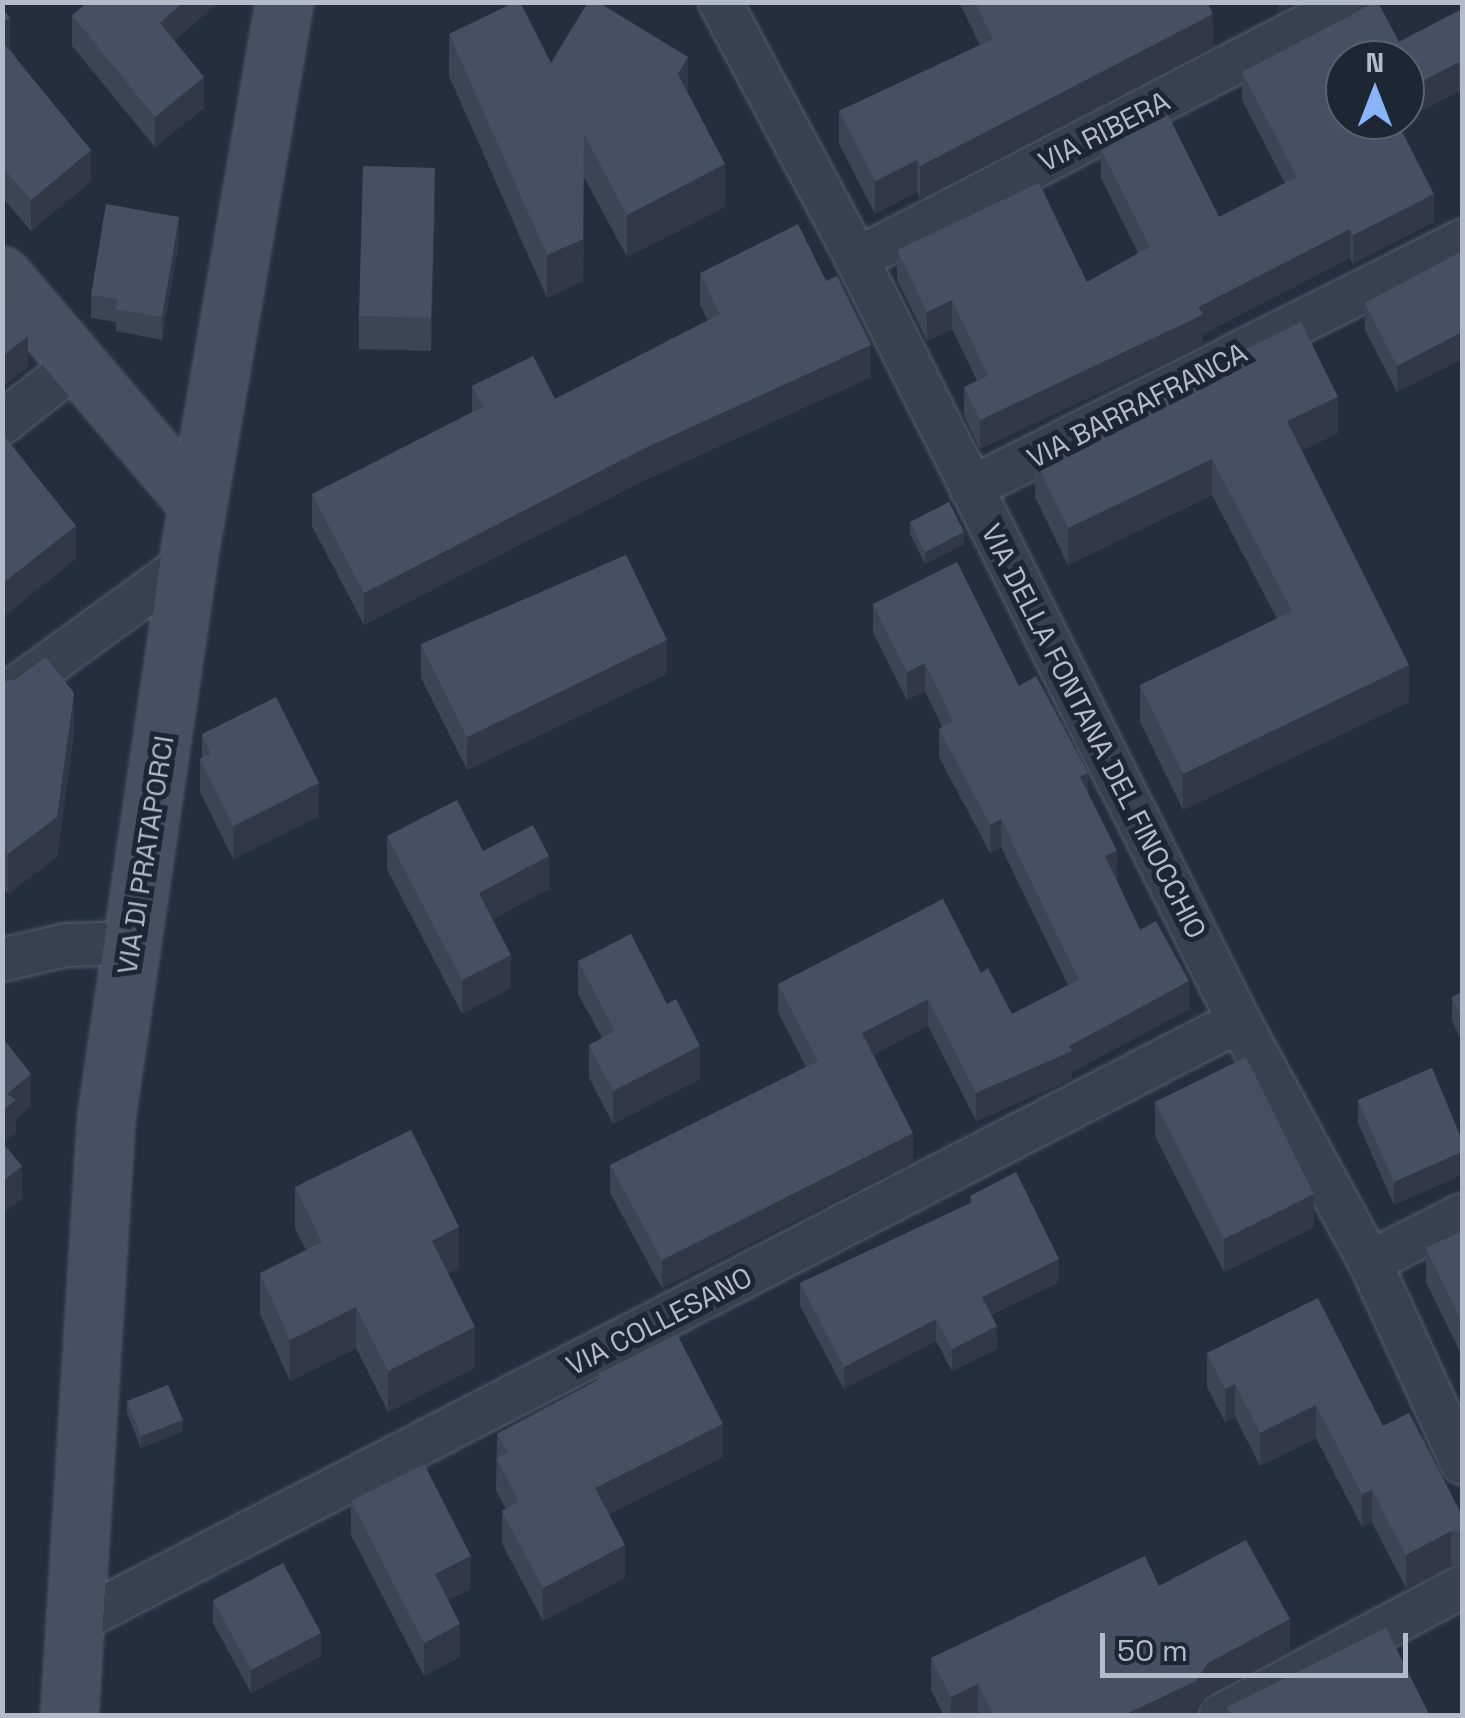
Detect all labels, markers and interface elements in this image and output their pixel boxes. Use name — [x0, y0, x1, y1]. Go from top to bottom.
north arrow — [1325, 40, 1425, 140]
text: N — [1366, 44, 1384, 80]
street label: VIA RIBERA — [1033, 84, 1175, 178]
street label: VIA BARRAFRANCA — [1021, 335, 1253, 475]
street label: VIA DELLA FONTANA DEL FINOCCHIO — [974, 517, 1214, 945]
street label: VIA DI PRATAPORCI — [110, 733, 180, 977]
street label: VIA COLLESANO — [560, 1260, 758, 1382]
scale bar — [1105, 1613, 1412, 1675]
text: 50 m — [1117, 1631, 1188, 1670]

